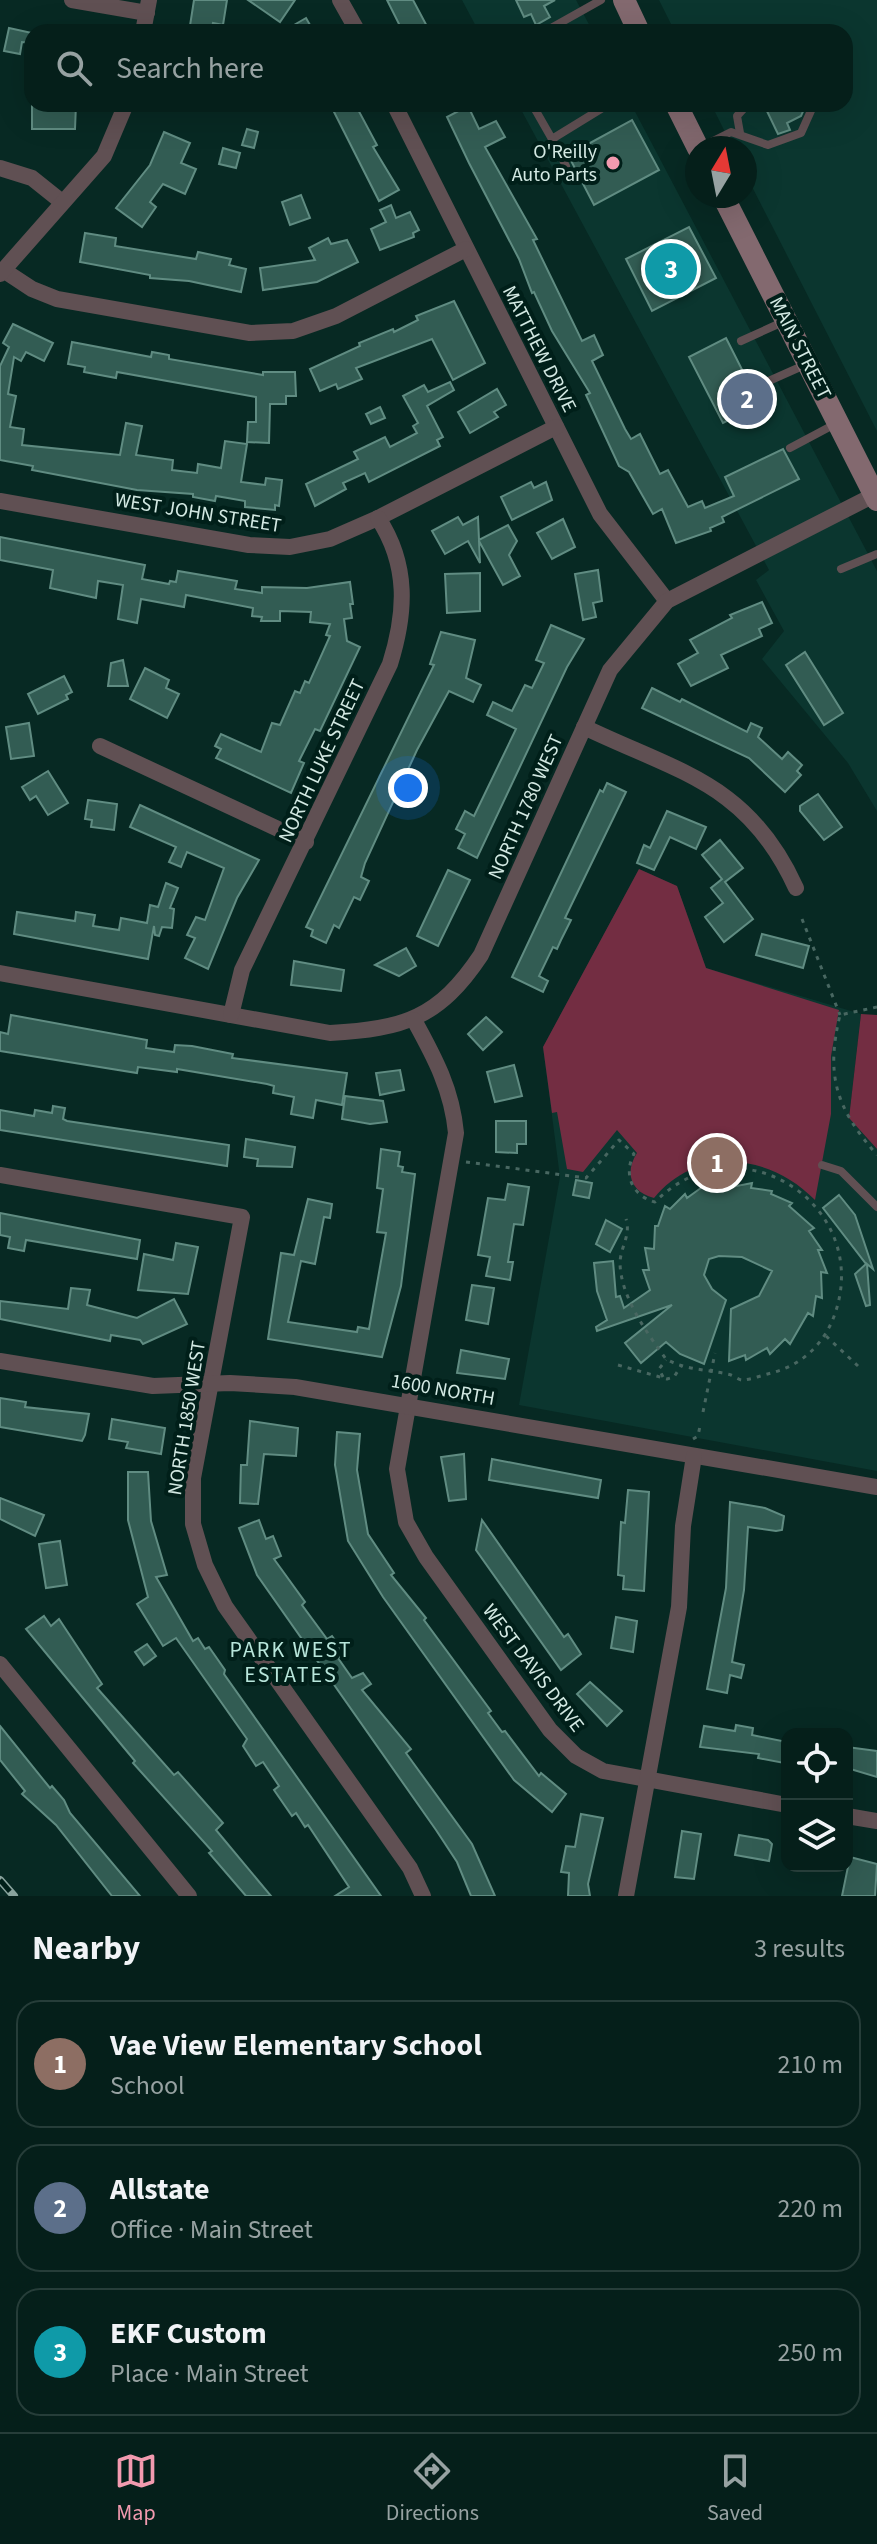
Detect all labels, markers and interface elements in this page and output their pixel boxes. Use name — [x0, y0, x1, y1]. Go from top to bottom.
search box — [24, 24, 853, 112]
icon: search — [52, 46, 96, 90]
text: Search here — [116, 47, 264, 90]
north arrow — [685, 136, 757, 208]
place label: O'Reilly Auto Parts — [512, 138, 598, 189]
marker: O'Reilly Auto Parts — [604, 154, 622, 172]
pin: 3 — [645, 239, 697, 299]
street label: MATTHEW DRIVE — [495, 281, 583, 417]
street label: MAIN STREET — [762, 292, 838, 404]
pin: 2 — [721, 369, 773, 429]
street label: WEST JOHN STREET — [113, 486, 284, 540]
street label: NORTH LUKE STREET — [272, 674, 372, 847]
street label: NORTH 1780 WEST — [481, 730, 571, 884]
your location — [388, 768, 428, 808]
pin: 1 — [691, 1133, 743, 1193]
street label: NORTH 1850 WEST — [161, 1338, 213, 1497]
street label: 1600 NORTH — [389, 1367, 497, 1413]
street label: WEST DAVIS DRIVE — [475, 1598, 591, 1738]
district label: PARK WEST ESTATES — [229, 1634, 353, 1691]
map controls — [781, 1728, 853, 1872]
button: locate — [781, 1728, 853, 1800]
button: layers — [781, 1800, 853, 1872]
text: Nearby — [32, 1924, 140, 1973]
text: 3 results — [754, 1930, 845, 1967]
text: Vae View Elementary School — [110, 2024, 482, 2067]
text: 1 — [53, 2046, 67, 2083]
text: 210 m — [777, 2046, 843, 2083]
text: School — [110, 2067, 185, 2104]
text: Allstate — [110, 2168, 210, 2211]
text: 2 — [53, 2190, 67, 2227]
text: 220 m — [777, 2190, 843, 2227]
text: Office · Main Street — [110, 2211, 313, 2248]
text: EKF Custom — [110, 2312, 267, 2355]
text: 3 — [53, 2334, 67, 2371]
text: 250 m — [777, 2334, 843, 2371]
text: Place · Main Street — [110, 2355, 309, 2392]
tab: Map — [114, 2449, 158, 2529]
tab: Directions — [386, 2449, 479, 2529]
tab: Saved — [707, 2449, 763, 2529]

